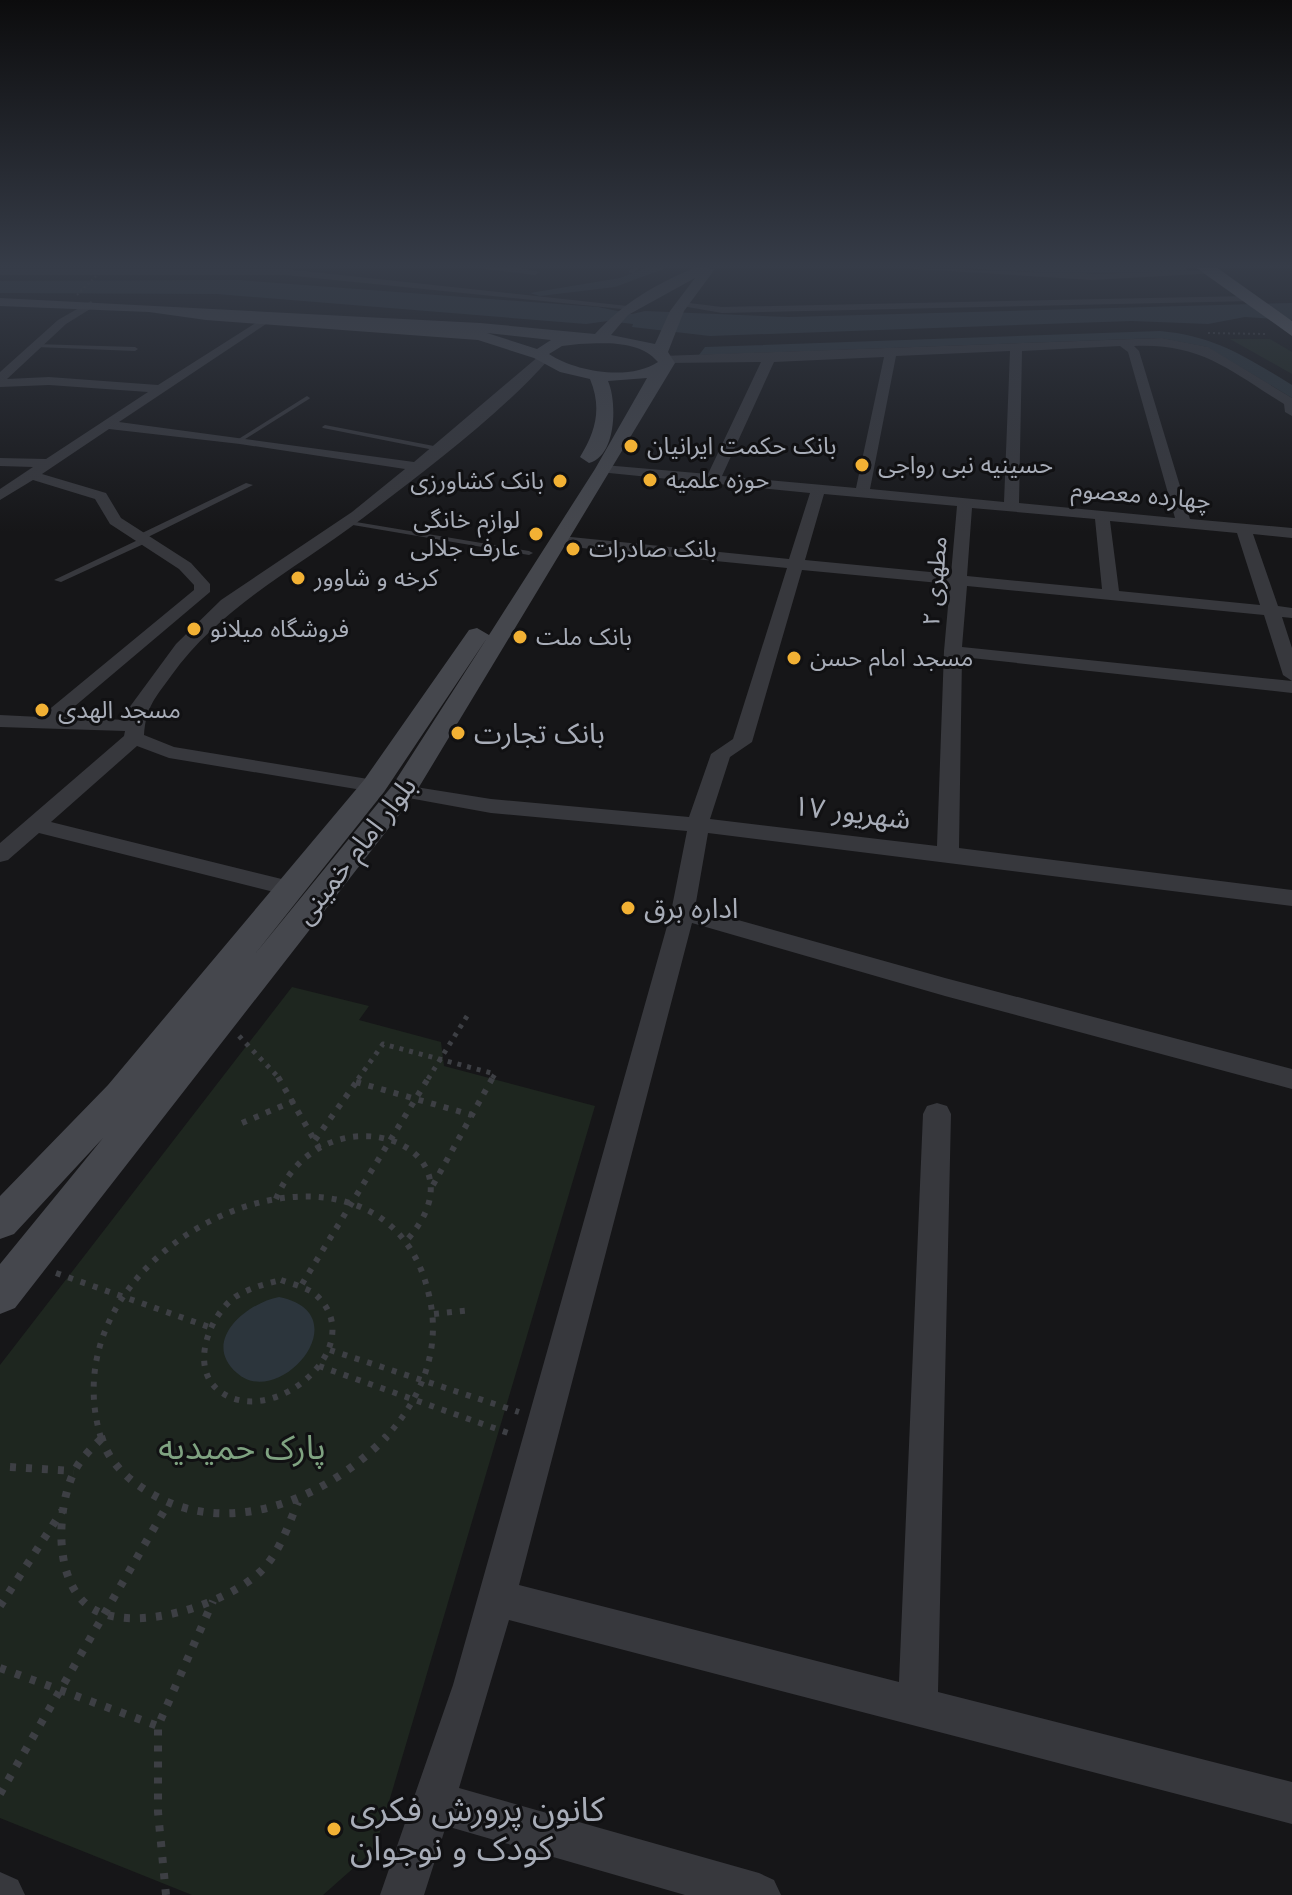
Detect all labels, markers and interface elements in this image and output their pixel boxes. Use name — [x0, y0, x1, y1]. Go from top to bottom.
place label: بانک حکمت ایرانیان — [647, 432, 836, 460]
marker: بانک حکمت ایرانیان — [622, 437, 640, 455]
place label: حسینیه نبی رواجی — [878, 451, 1053, 479]
marker: حسینیه نبی رواجی — [853, 456, 871, 474]
place label: حوزه علمیه — [666, 466, 769, 494]
place label: بانک کشاورزی — [410, 467, 544, 495]
marker: حوزه علمیه — [641, 471, 659, 489]
marker: بانک کشاورزی — [551, 472, 569, 490]
street label: چهارده معصوم — [1070, 475, 1212, 519]
place label: لوازم خانگی عارف جلالی — [410, 506, 520, 562]
marker: لوازم خانگی عارف جلالی — [527, 525, 545, 543]
place label: بانک صادرات — [589, 535, 717, 563]
street label: مطهری ۲ — [917, 535, 953, 627]
marker: بانک صادرات — [564, 540, 582, 558]
place label: کرخه و شاوور — [313, 564, 439, 592]
marker: کرخه و شاوور — [289, 569, 307, 587]
place label: فروشگاه میلانو — [210, 615, 349, 643]
marker: فروشگاه میلانو — [185, 620, 203, 638]
place label: بانک ملت — [536, 623, 632, 650]
marker: بانک ملت — [511, 628, 529, 646]
place label: مسجد امام حسن — [810, 644, 973, 676]
marker: مسجد امام حسن — [785, 649, 803, 667]
place label: مسجد الهدی — [58, 696, 181, 724]
marker: مسجد الهدی — [33, 701, 51, 719]
place label: بانک تجارت — [474, 718, 605, 750]
marker: بانک تجارت — [449, 724, 467, 742]
street label: بلوار امام خمینی — [288, 771, 426, 933]
street label: ۱۷ شهریور — [791, 790, 912, 836]
place label: اداره برق — [644, 893, 738, 925]
marker: اداره برق — [619, 899, 637, 917]
park label: پارک حمیدیه — [158, 1428, 326, 1469]
place label: کانون پرورش فکری کودک و نوجوان — [350, 1790, 605, 1868]
marker: کانون پرورش فکری کودک و نوجوان — [325, 1820, 343, 1838]

